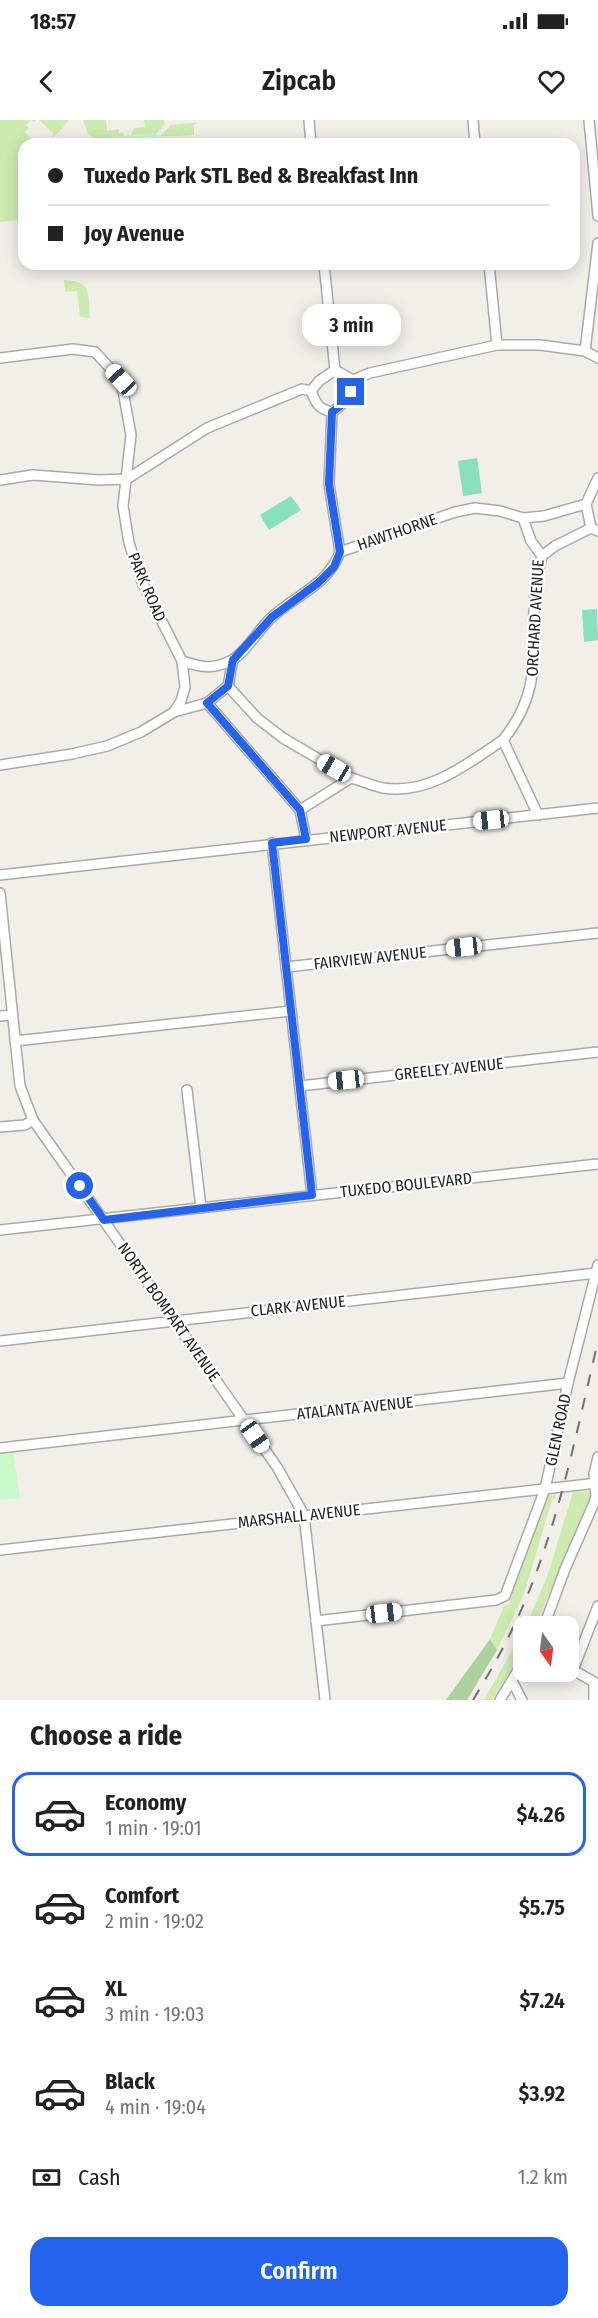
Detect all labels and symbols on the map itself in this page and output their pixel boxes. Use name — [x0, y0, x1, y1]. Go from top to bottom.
callout: 3 min — [302, 305, 400, 347]
car — [102, 361, 140, 399]
route end — [337, 378, 364, 405]
street label: HAWTHORNE — [355, 509, 439, 555]
street label: PARK ROAD — [124, 550, 170, 624]
street label: ORCHARD AVENUE — [522, 559, 548, 677]
car — [314, 751, 354, 785]
car — [472, 809, 510, 831]
street label: NEWPORT AVENUE — [329, 815, 447, 847]
car — [445, 936, 483, 958]
street label: FAIRVIEW AVENUE — [313, 943, 427, 973]
street label: GREELEY AVENUE — [394, 1054, 504, 1084]
car — [327, 1069, 365, 1091]
street label: TUXEDO BOULEVARD — [339, 1169, 473, 1201]
route start — [66, 1172, 93, 1199]
street label: NORTH BOMPART AVENUE — [114, 1239, 224, 1385]
street label: CLARK AVENUE — [250, 1292, 346, 1320]
street label: ATALANTA AVENUE — [296, 1392, 414, 1424]
street label: GLEN ROAD — [541, 1392, 575, 1468]
car — [237, 1416, 273, 1456]
street label: MARSHALL AVENUE — [237, 1500, 361, 1532]
car — [365, 1602, 403, 1624]
north arrow — [513, 1616, 579, 1682]

